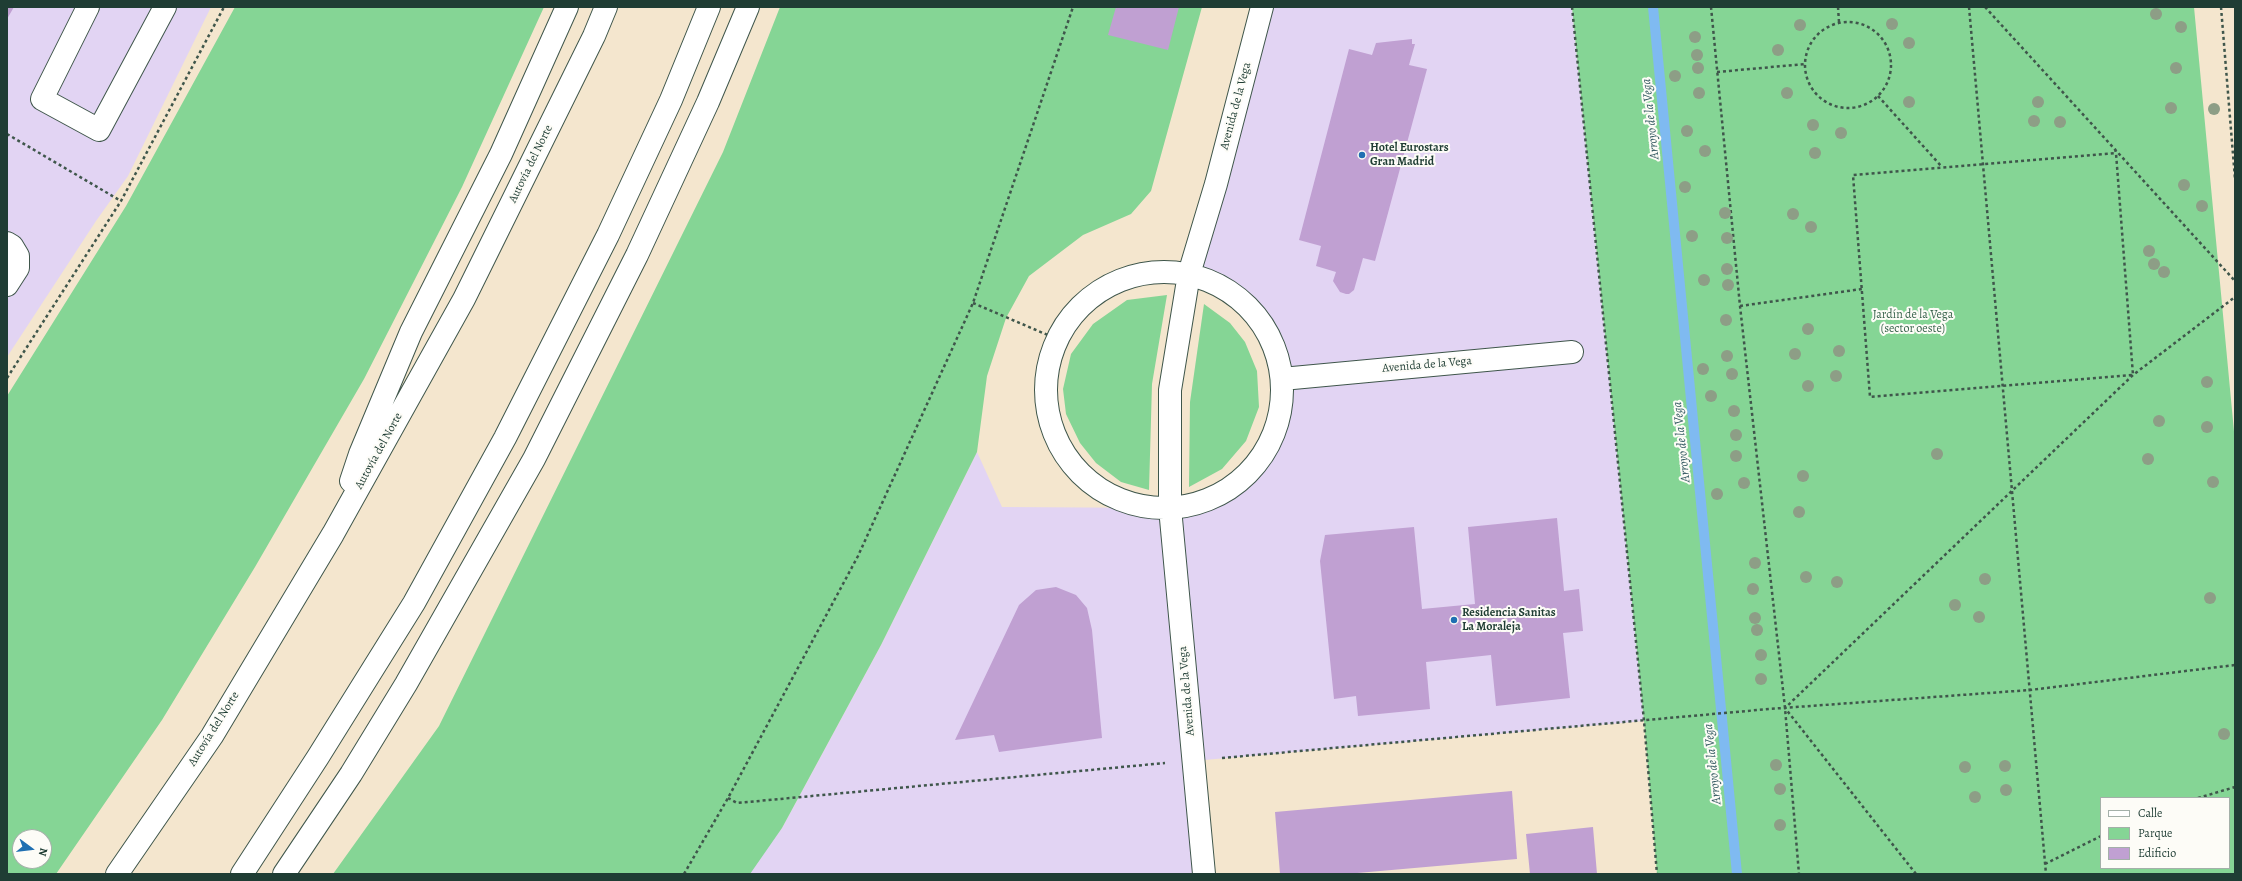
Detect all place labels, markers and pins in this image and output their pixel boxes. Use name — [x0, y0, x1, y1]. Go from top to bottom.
place label: Hotel Eurostars Gran Madrid — [1370, 141, 1449, 169]
marker: Hotel Eurostars Gran Madrid — [1357, 150, 1367, 160]
place label: Residencia Sanitas La Moraleja — [1462, 606, 1556, 634]
marker: Residencia Sanitas La Moraleja — [1449, 615, 1459, 625]

